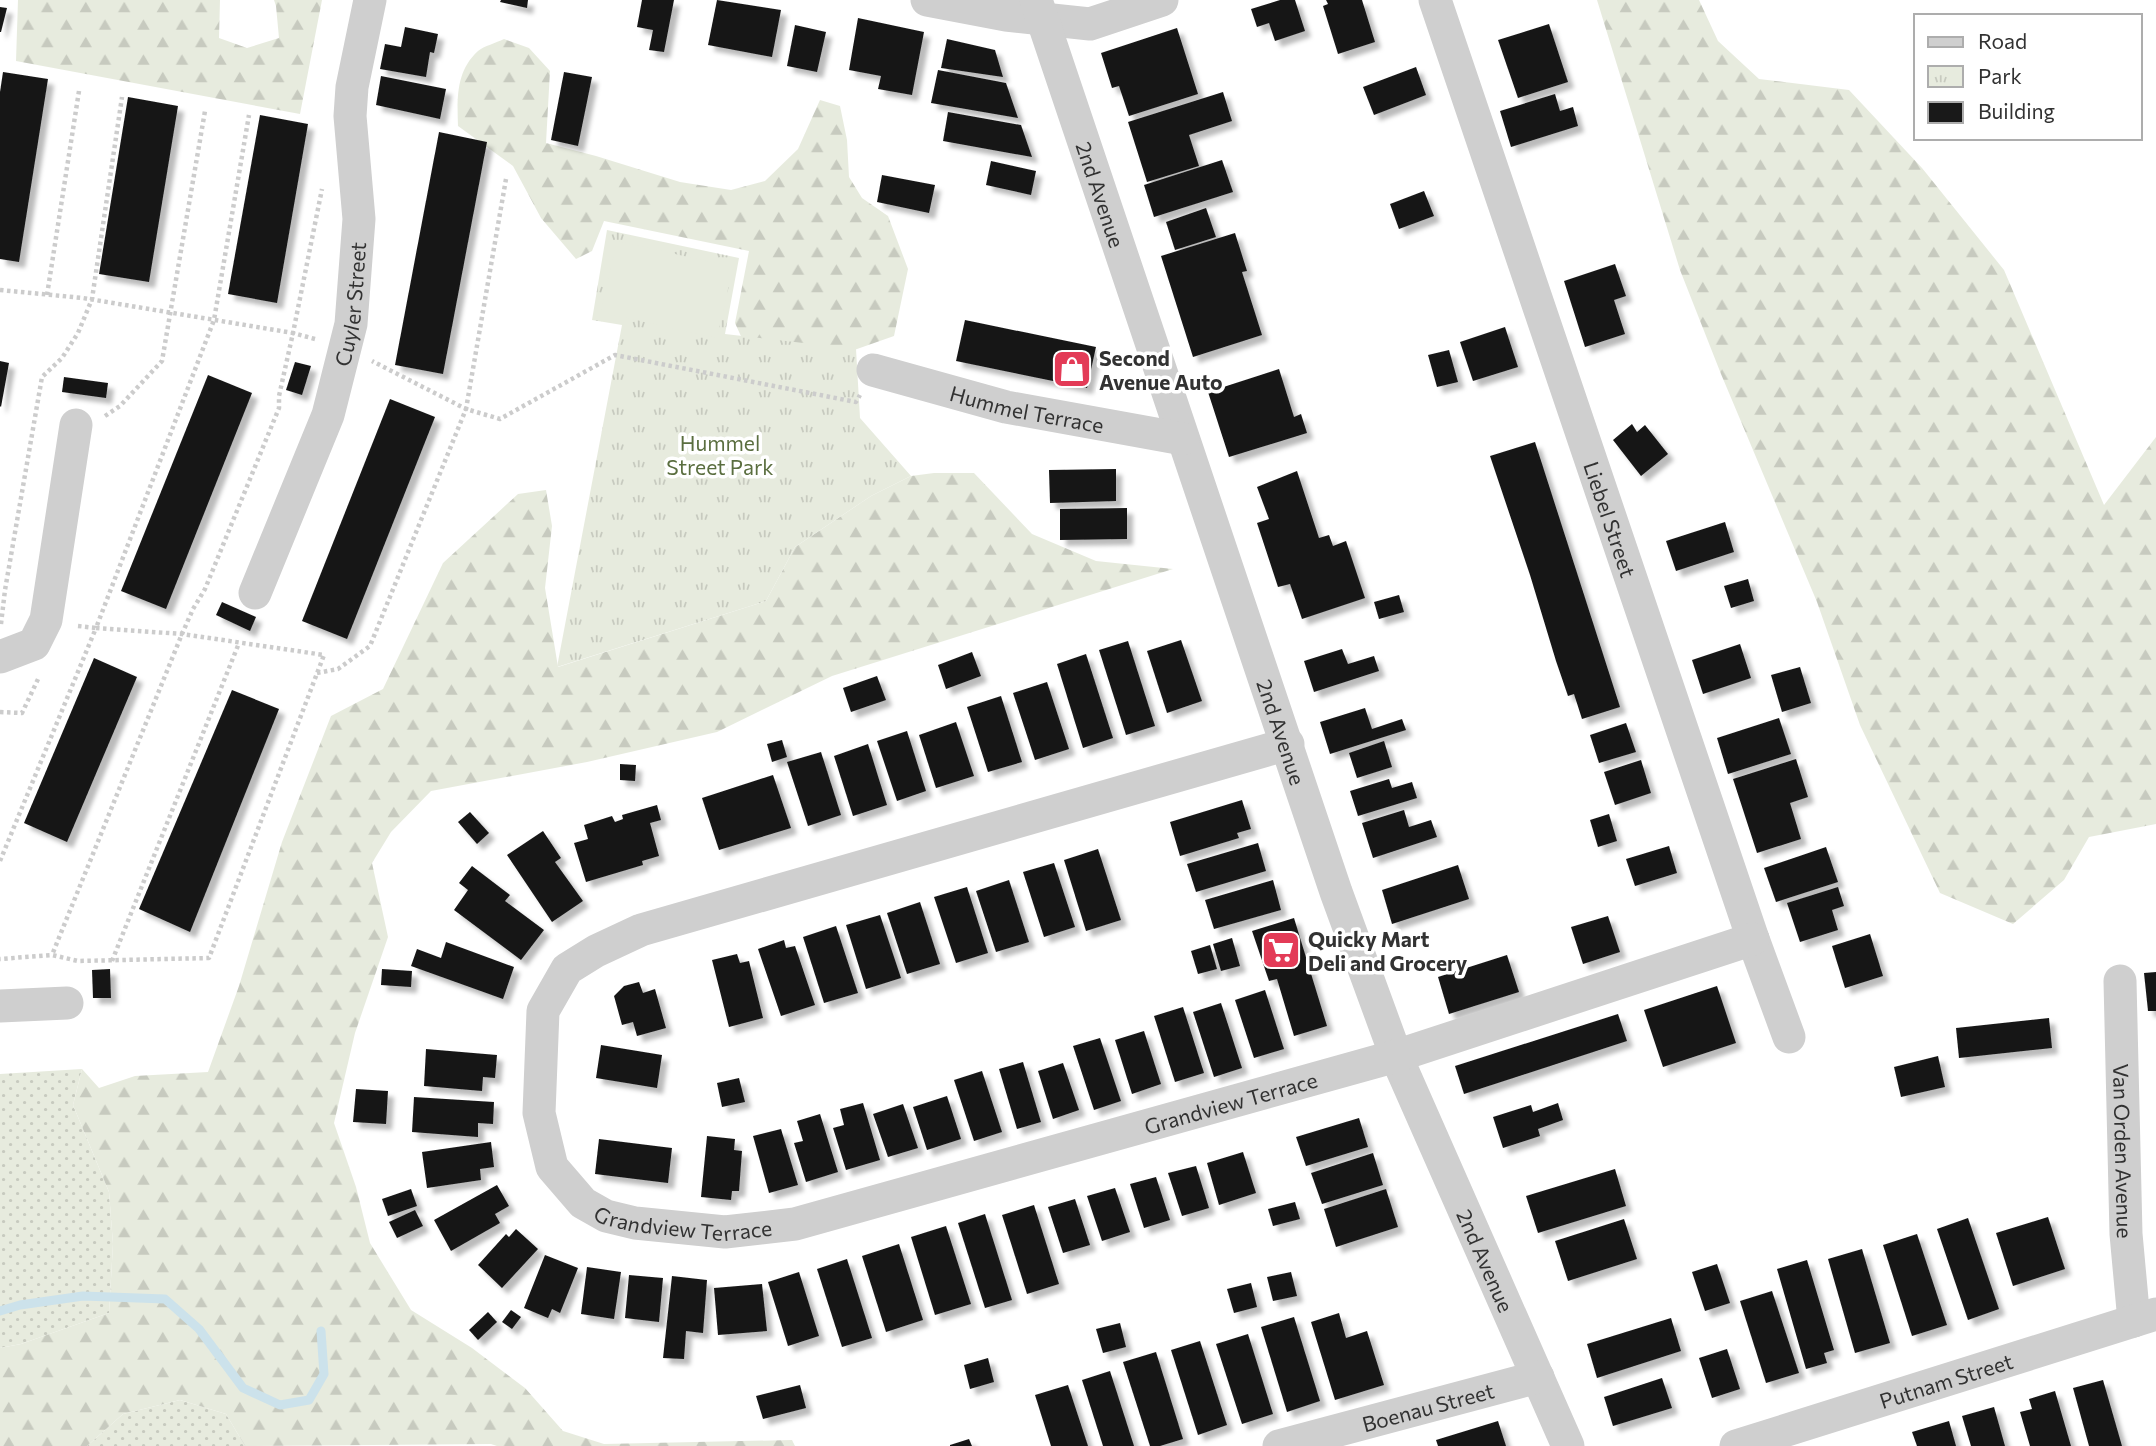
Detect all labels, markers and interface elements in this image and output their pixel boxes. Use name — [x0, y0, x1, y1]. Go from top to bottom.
legend — [1914, 14, 2142, 140]
text: Road — [1978, 28, 2027, 53]
text: Park — [1978, 63, 2022, 88]
text: Building — [1978, 98, 2055, 123]
street label: 2nd Avenue — [1072, 138, 1131, 250]
street label: Cuyler Street — [328, 241, 370, 369]
place label: Second Avenue Auto — [1099, 345, 1222, 394]
shop icon: Second Avenue Auto — [1051, 348, 1093, 390]
street label: Hummel Terrace — [947, 380, 1106, 437]
park label: Hummel Street Park — [666, 430, 774, 479]
street label: Liebel Street — [1580, 458, 1642, 580]
street label: 2nd Avenue — [1253, 676, 1311, 788]
place label: Quicky Mart Deli and Grocery — [1308, 926, 1468, 975]
supermarket icon: Quicky Mart Deli and Grocery — [1260, 929, 1302, 971]
street label: Van Orden Avenue — [2109, 1063, 2139, 1239]
street label: Grandview Terrace — [1141, 1066, 1320, 1138]
street label: Grandview Terrace — [590, 1200, 773, 1245]
street label: 2nd Avenue — [1452, 1205, 1520, 1316]
street label: Putnam Street — [1876, 1347, 2016, 1413]
street label: Boenau Street — [1359, 1377, 1496, 1436]

